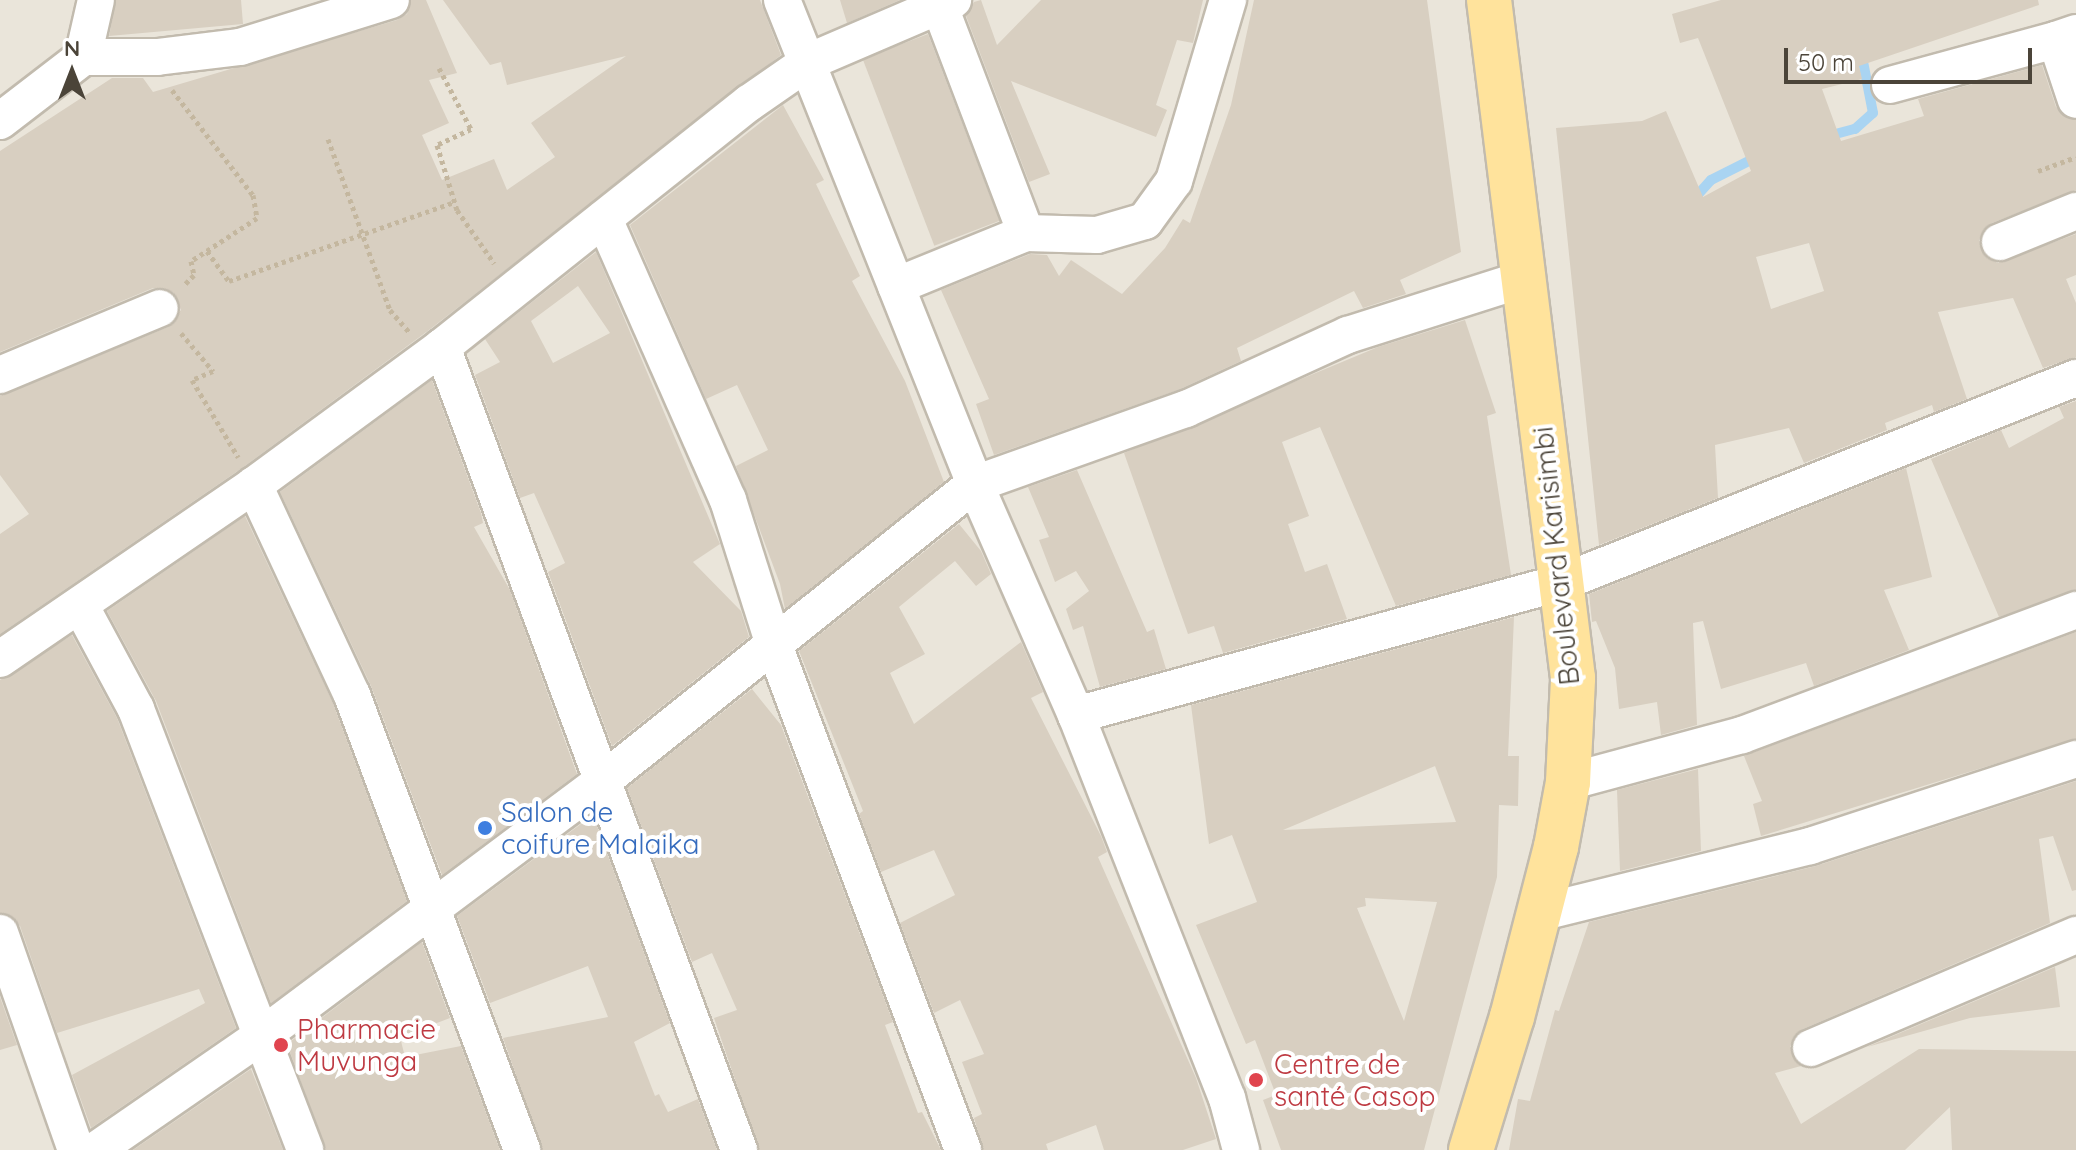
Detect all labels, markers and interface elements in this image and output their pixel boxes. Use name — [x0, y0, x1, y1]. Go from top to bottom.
north arrow — [32, 32, 112, 112]
scale bar — [1788, 32, 2036, 82]
text: N — [64, 34, 80, 62]
text: 50 m — [1798, 47, 1854, 77]
street label: Boulevard Karisimbi — [1526, 425, 1586, 687]
place label: Salon de coifure Malaika — [501, 795, 699, 861]
marker: Salon de coifure Malaika — [476, 819, 494, 837]
place label: Pharmacie Muvunga — [297, 1012, 436, 1078]
marker: Pharmacie Muvunga — [272, 1036, 290, 1054]
place label: Centre de santé Casop — [1274, 1047, 1436, 1113]
marker: Centre de santé Casop — [1245, 1069, 1267, 1091]

